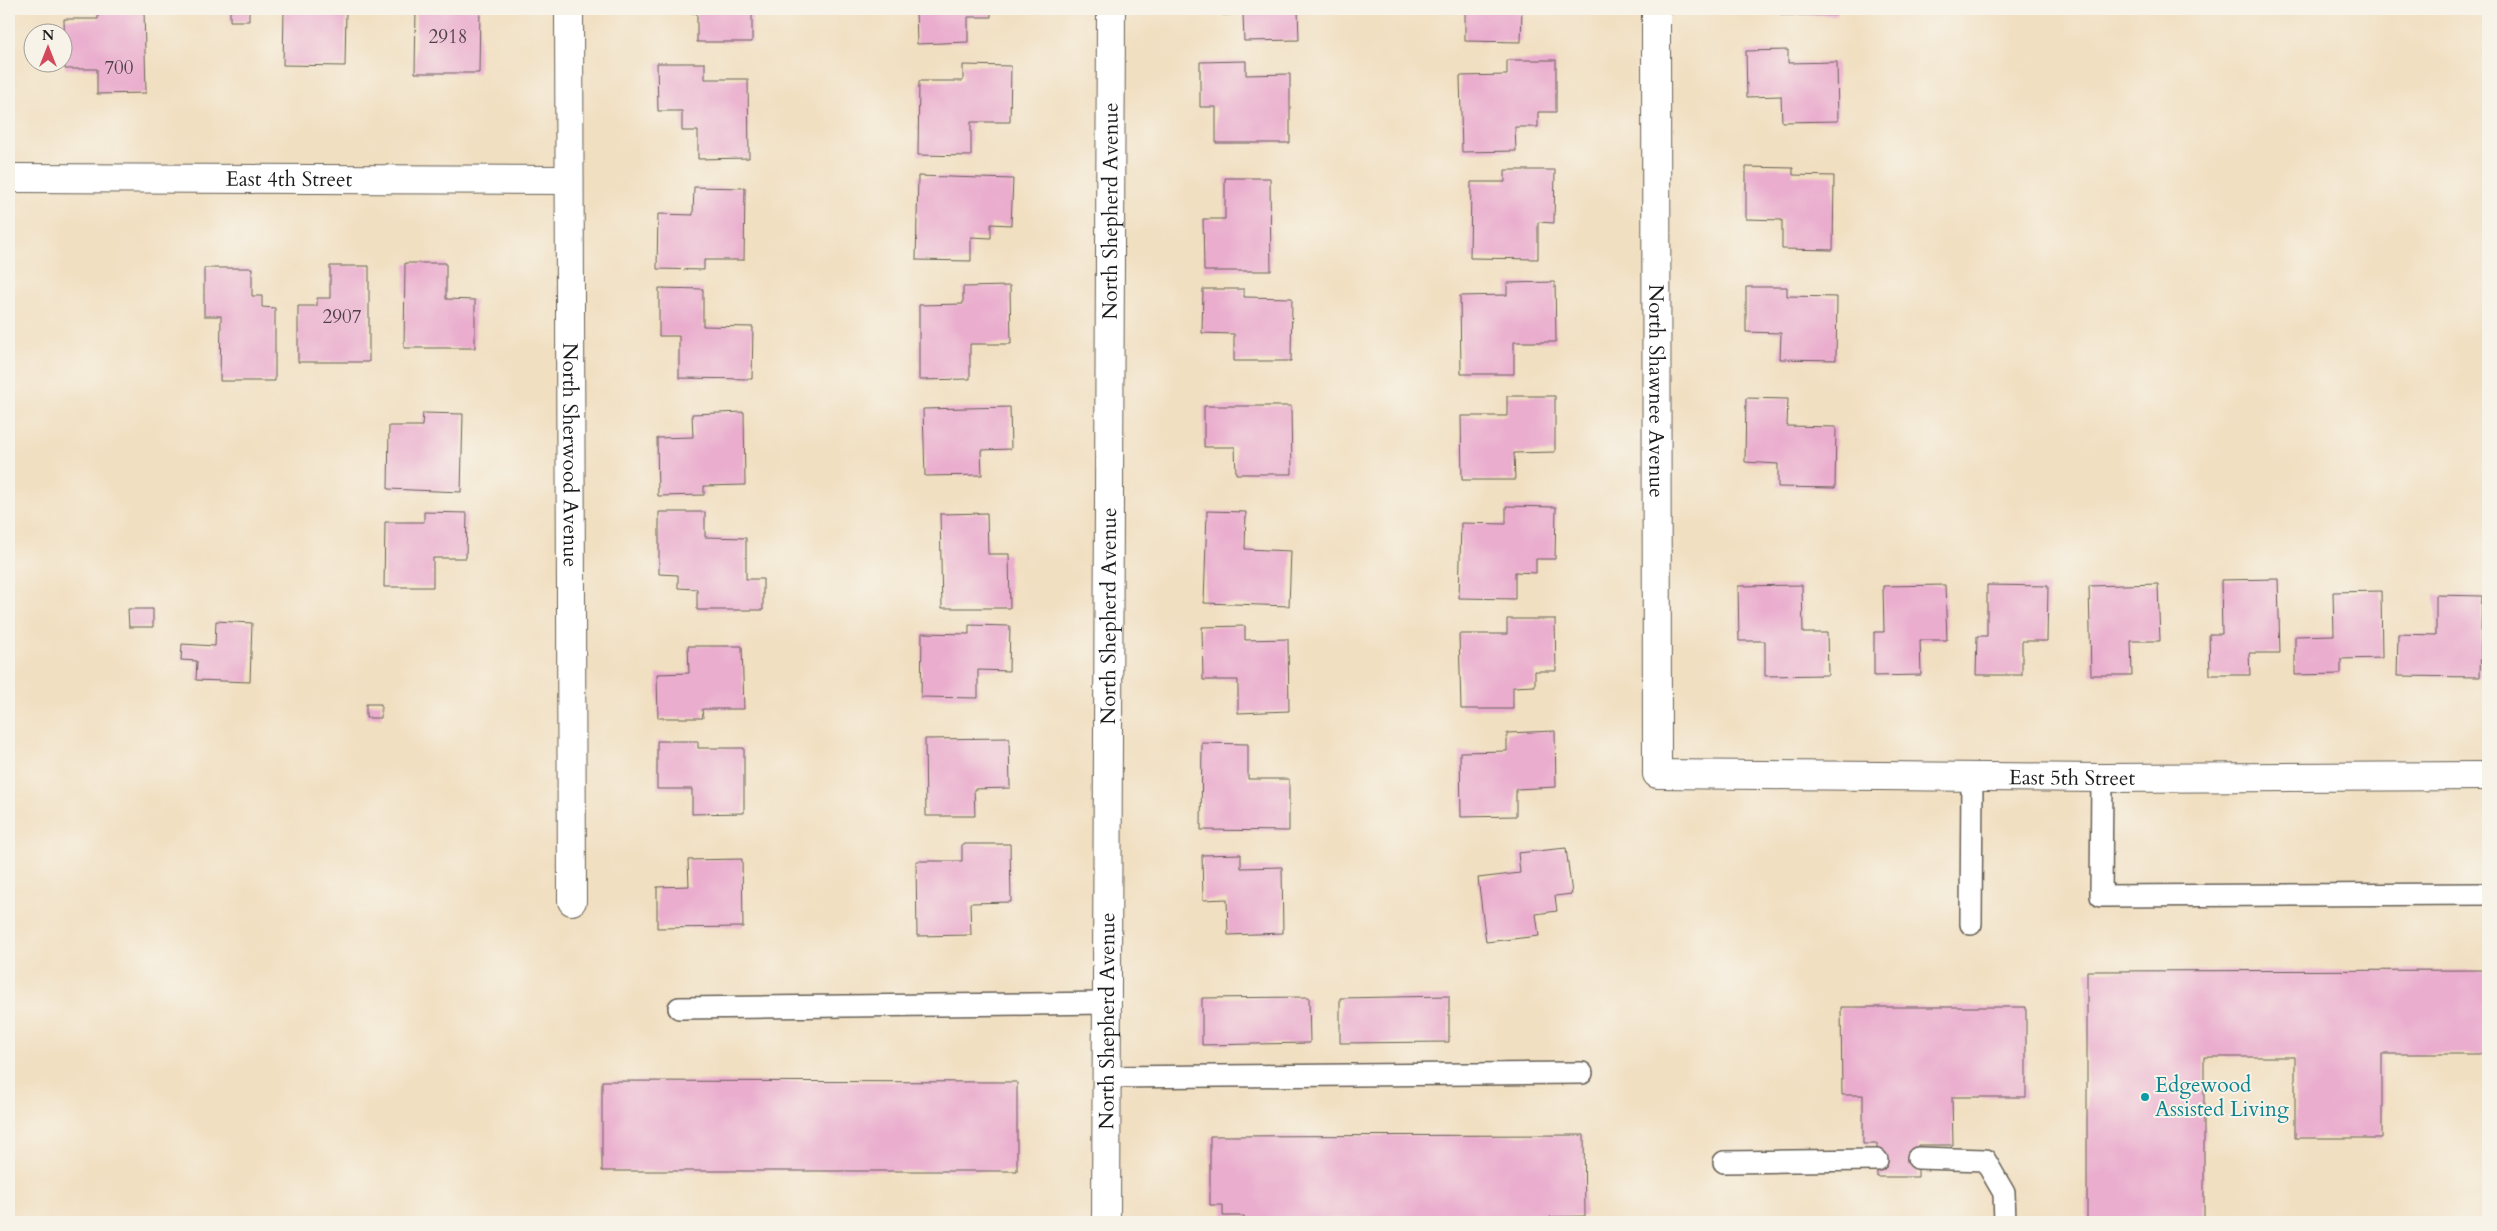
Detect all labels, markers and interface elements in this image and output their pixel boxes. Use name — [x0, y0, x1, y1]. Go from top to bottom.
north arrow — [22, 22, 72, 72]
house number: 2918 — [429, 24, 467, 50]
text: N — [42, 26, 54, 45]
house number: 700 — [104, 55, 134, 81]
street label: North Shepherd Avenue — [1095, 102, 1125, 320]
street label: East 4th Street — [226, 164, 353, 194]
street label: North Shawnee Avenue — [1642, 284, 1671, 498]
house number: 2907 — [323, 304, 362, 330]
street label: North Sherwood Avenue — [556, 343, 585, 567]
street label: North Shepherd Avenue — [1094, 507, 1123, 725]
street label: East 5th Street — [2009, 763, 2136, 793]
street label: North Shepherd Avenue — [1092, 912, 1122, 1130]
place label: Edgewood Assisted Living — [2155, 1071, 2289, 1124]
marker: Edgewood Assisted Living — [2139, 1091, 2151, 1103]

